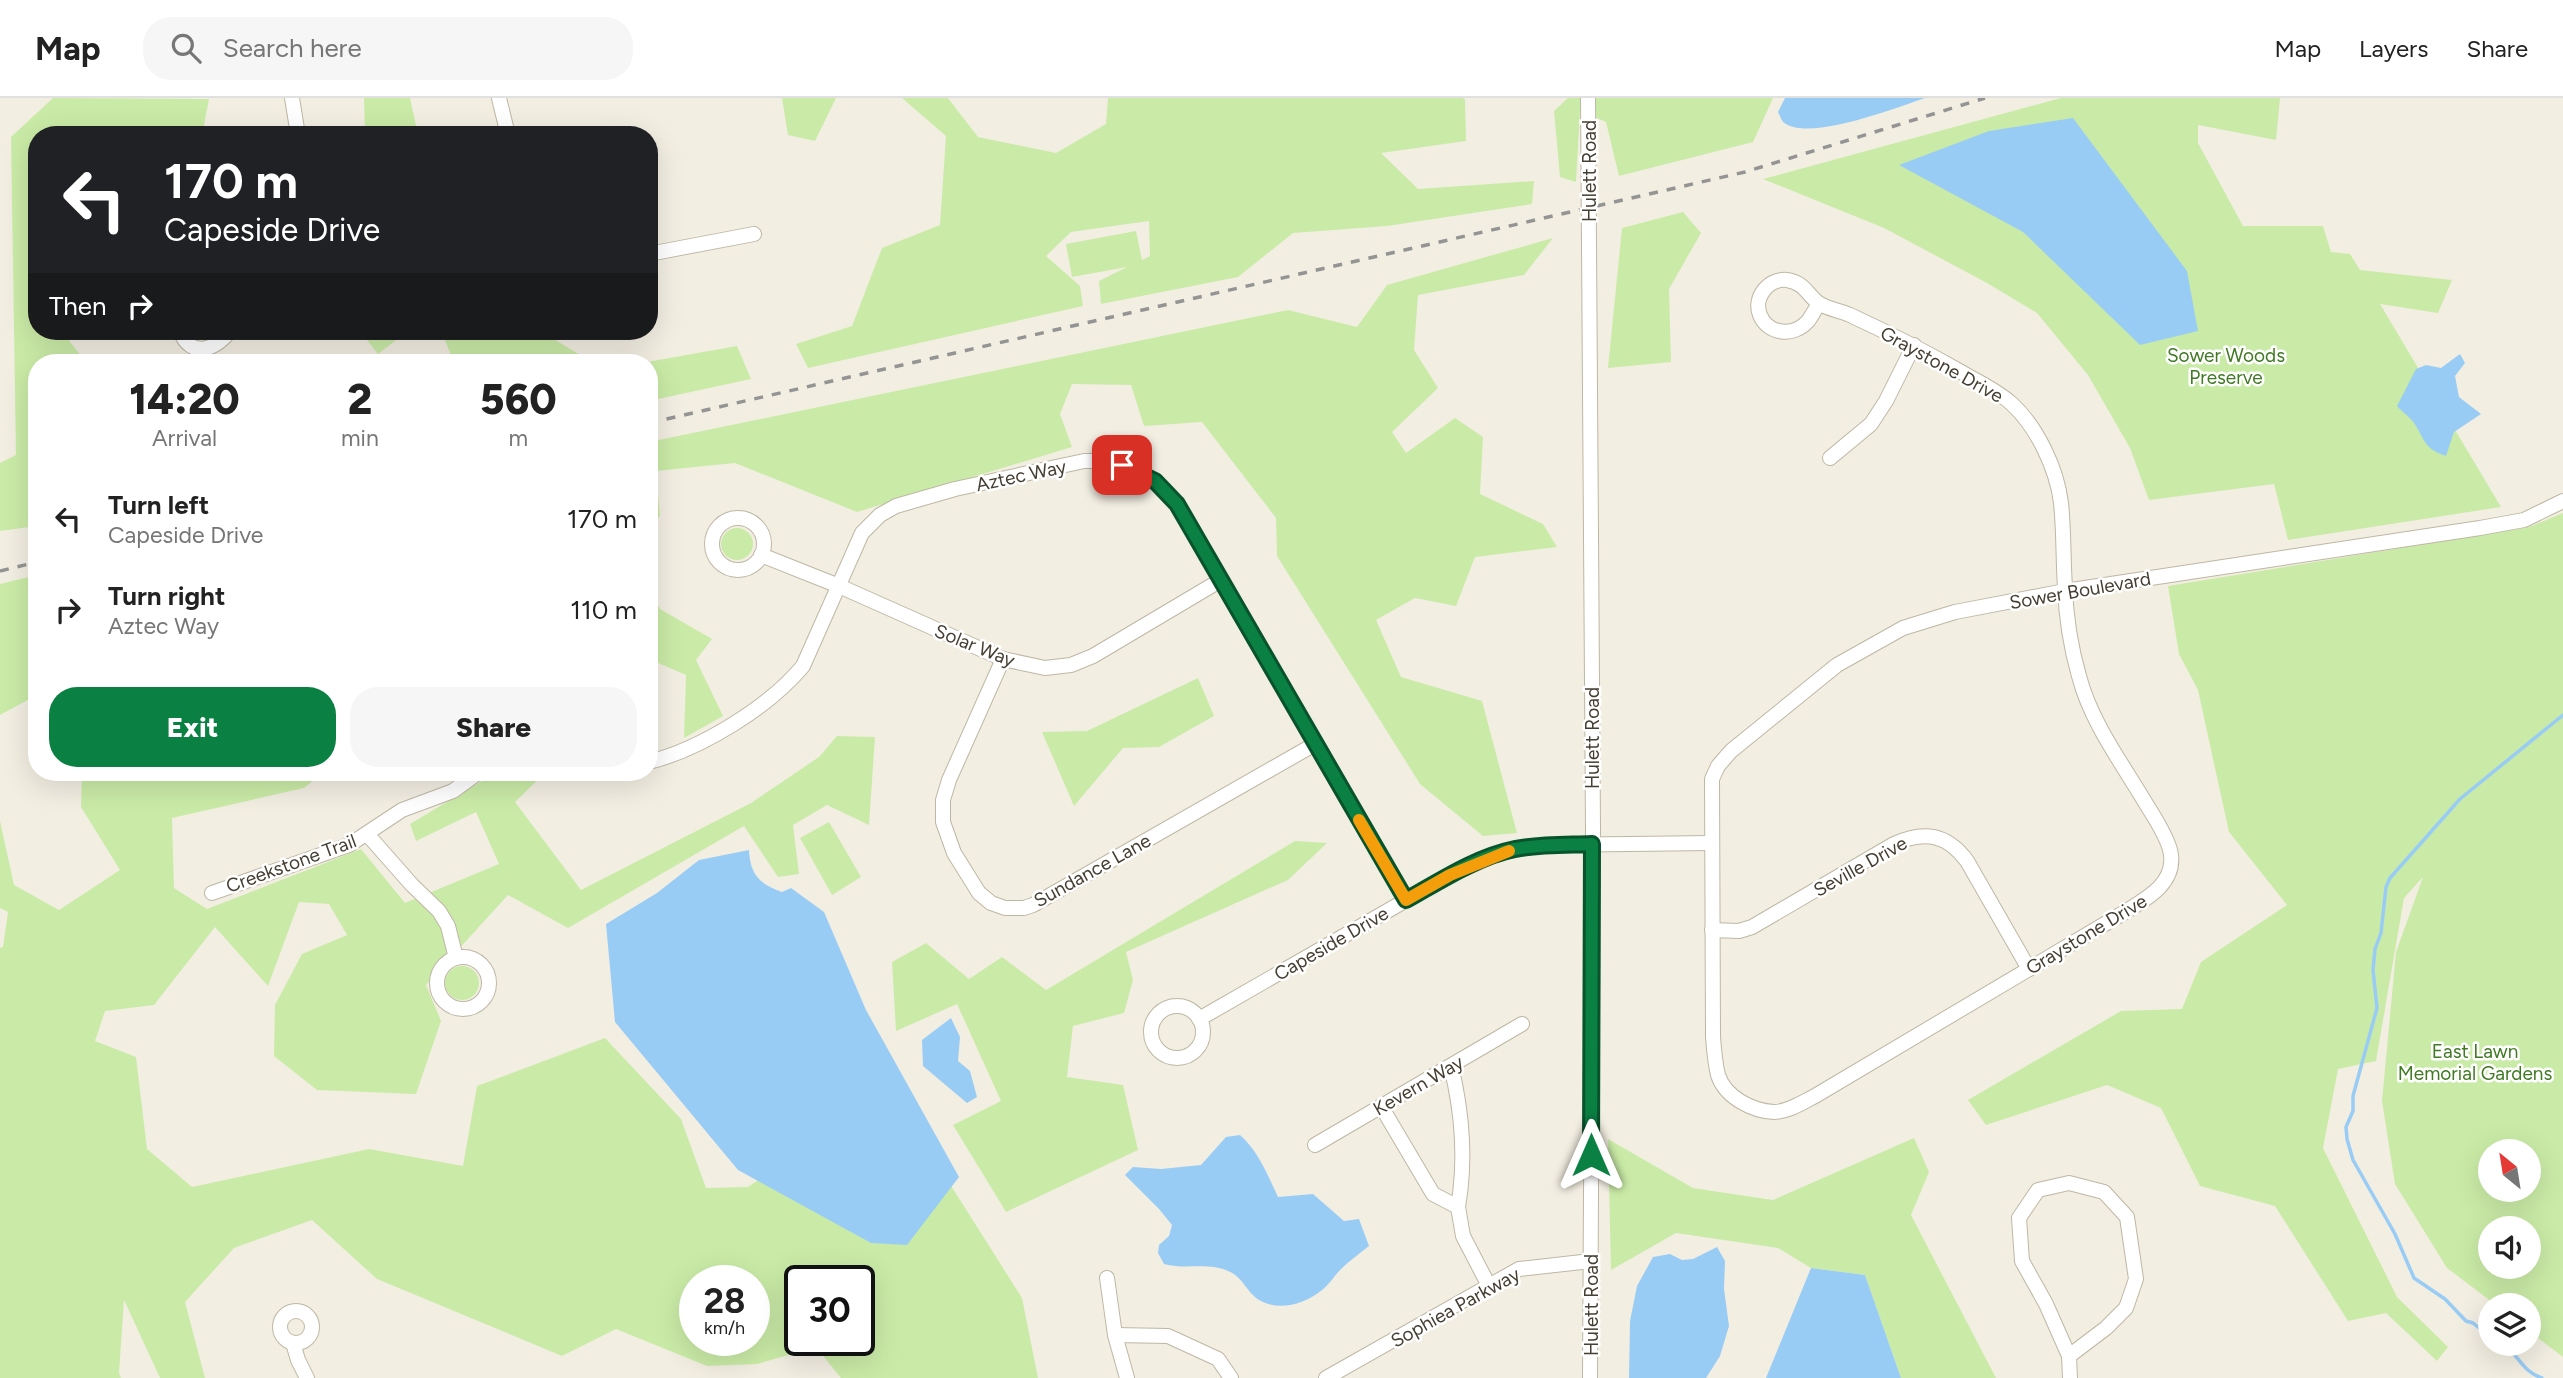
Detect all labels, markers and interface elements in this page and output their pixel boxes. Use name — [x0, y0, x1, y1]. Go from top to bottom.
search box — [143, 17, 633, 80]
text: Map — [35, 29, 101, 68]
icon: search — [167, 29, 205, 67]
text: Search here — [223, 32, 362, 64]
text: Map — [2274, 34, 2321, 63]
text: Layers — [2359, 34, 2428, 63]
text: Share — [2466, 34, 2528, 63]
street label: Hulett Road — [1578, 120, 1601, 222]
text: 170 m — [164, 151, 298, 210]
icon: left — [49, 154, 140, 245]
text: Capeside Drive — [164, 211, 380, 249]
icon: right — [121, 287, 159, 325]
text: Then — [49, 290, 107, 322]
street label: Graystone Drive — [1876, 321, 2007, 408]
park label: Sower Woods Preserve — [2167, 344, 2285, 389]
text: 14:20 — [129, 374, 240, 425]
text: 2 — [348, 374, 372, 425]
text: 560 — [480, 374, 557, 425]
text: Arrival — [152, 424, 217, 452]
text: min — [341, 424, 379, 452]
text: m — [509, 424, 528, 452]
pin — [1092, 435, 1152, 495]
icon: arrive — [1103, 446, 1141, 484]
street label: Aztec Way — [974, 455, 1068, 496]
text: Turn left — [108, 489, 209, 521]
icon: left — [49, 500, 87, 538]
text: 170 m — [567, 503, 637, 535]
text: Capeside Drive — [108, 521, 263, 549]
street label: Sower Boulevard — [2008, 567, 2153, 614]
text: Turn right — [108, 580, 225, 612]
icon: right — [49, 591, 87, 629]
text: 110 m — [570, 594, 637, 626]
text: Aztec Way — [108, 612, 219, 640]
street label: Solar Way — [931, 619, 1018, 672]
button: Exit — [49, 687, 336, 767]
button: Share — [350, 687, 637, 767]
street label: Hulett Road — [1581, 687, 1604, 789]
street label: Creekstone Trail — [223, 829, 360, 898]
street label: Sundance Lane — [1030, 829, 1155, 912]
street label: Seville Drive — [1809, 831, 1911, 902]
street label: Graystone Drive — [2022, 889, 2151, 980]
street label: Capeside Drive — [1270, 901, 1393, 985]
park label: East Lawn Memorial Gardens — [2398, 1040, 2552, 1085]
street label: Kevern Way — [1369, 1050, 1467, 1120]
position arrow — [1554, 1118, 1628, 1192]
north arrow — [2478, 1139, 2541, 1202]
map controls — [2478, 1139, 2541, 1356]
button: sound — [2478, 1216, 2541, 1279]
street label: Hulett Road — [1580, 1254, 1603, 1356]
street label: Sophiea Parkway — [1387, 1262, 1524, 1352]
speed limit sign: 30 — [784, 1265, 875, 1356]
text: 28 — [704, 1280, 745, 1322]
button: layers — [2478, 1293, 2541, 1356]
text: km/h — [704, 1317, 745, 1339]

